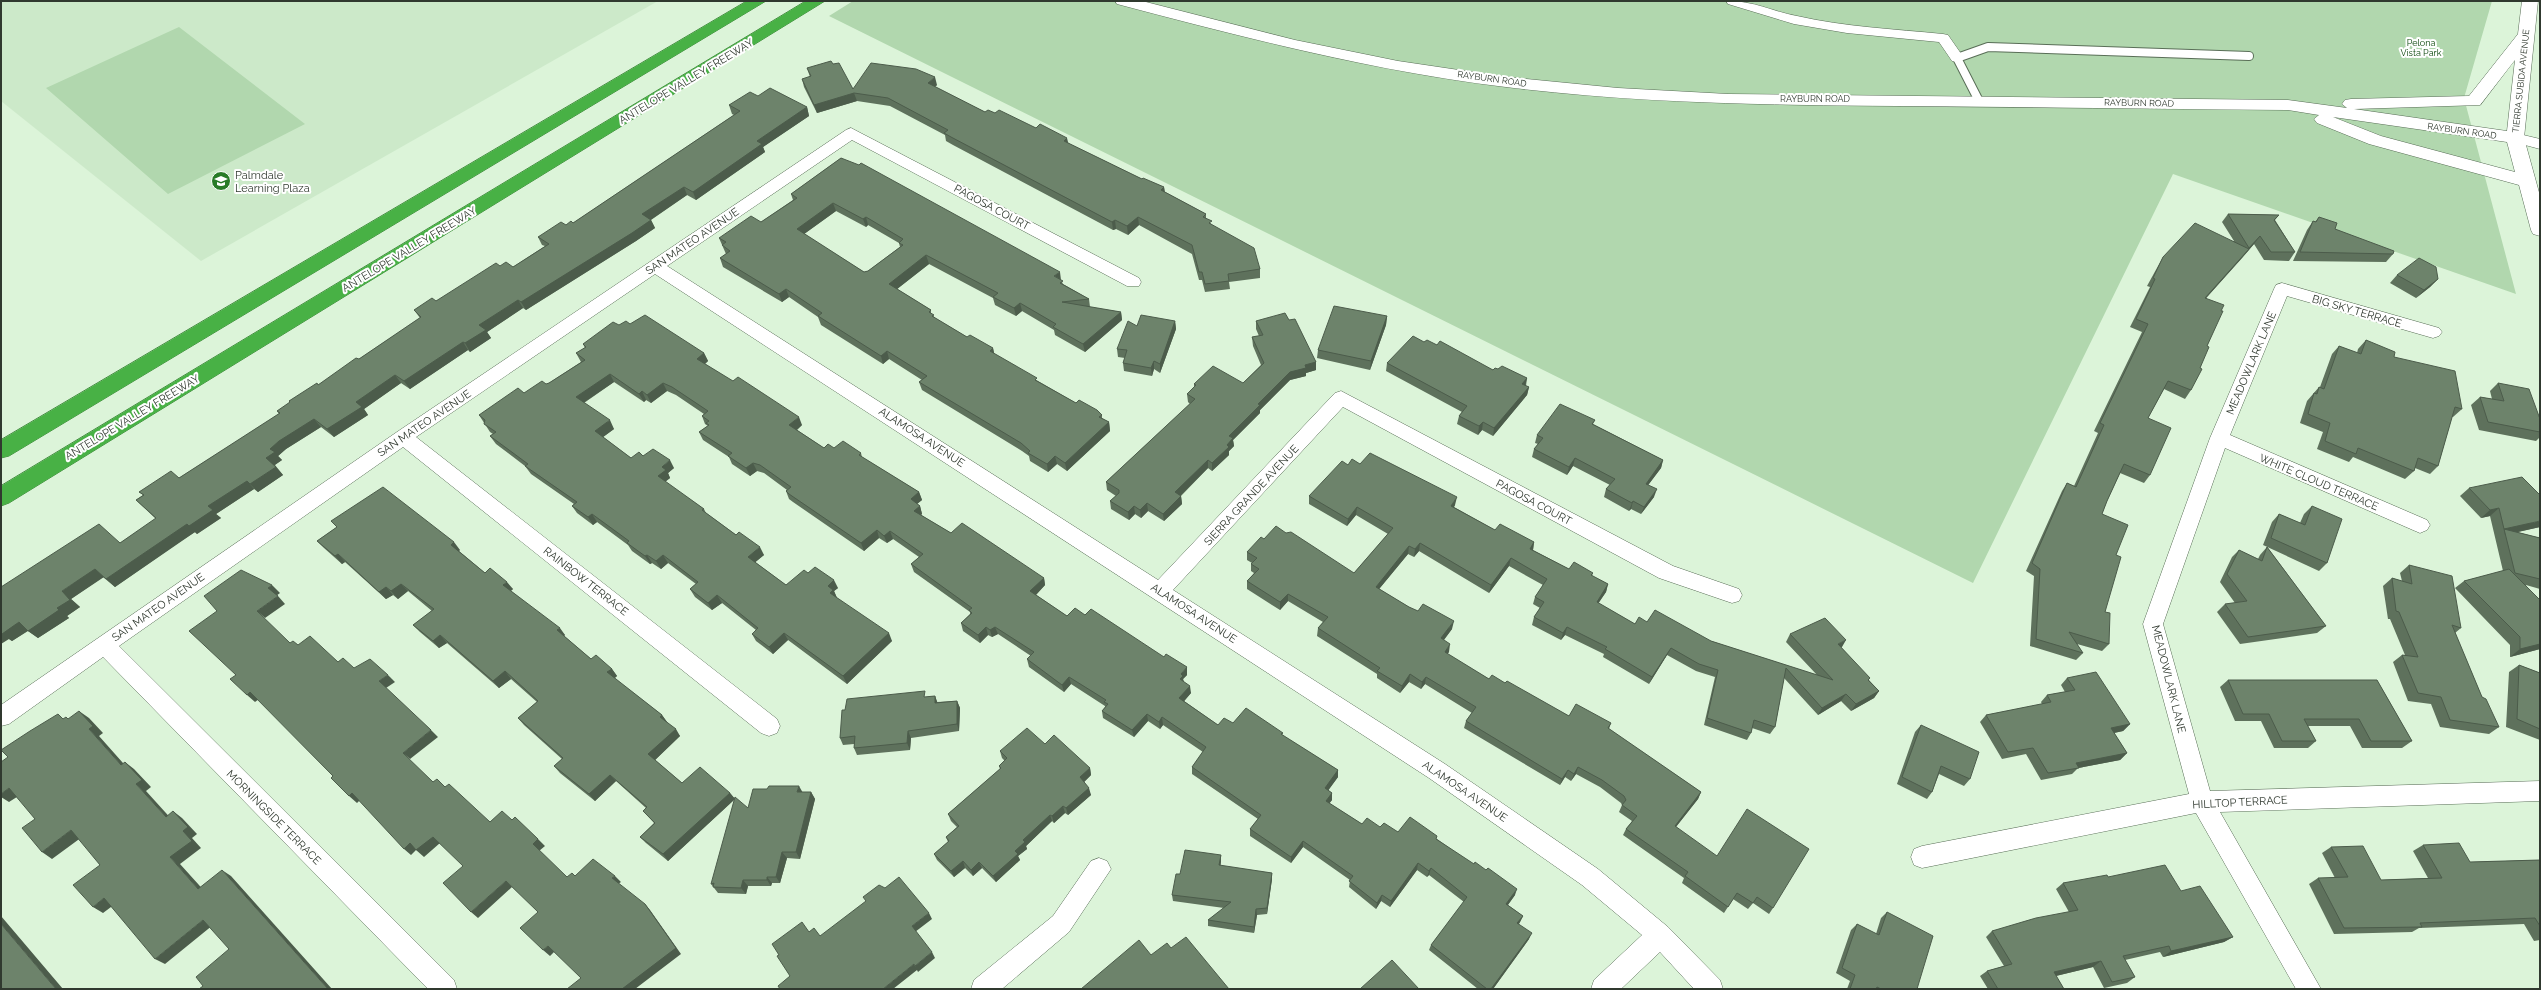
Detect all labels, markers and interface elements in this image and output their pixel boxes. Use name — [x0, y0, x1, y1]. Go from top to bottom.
street label: TIERRA SUBIDA AVENUE — [2511, 28, 2531, 133]
street label: ANTELOPE VALLEY FREEWAY — [617, 36, 756, 127]
park label: Pelona Vista Park — [2400, 38, 2442, 58]
street label: RAYBURN ROAD — [1457, 69, 1528, 89]
street label: RAYBURN ROAD — [1780, 94, 1851, 104]
street label: RAYBURN ROAD — [2104, 97, 2175, 109]
street label: RAYBURN ROAD — [2427, 121, 2498, 141]
place label: Palmdale Learning Plaza — [235, 169, 310, 195]
school or university icon: Palmdale Learning Plaza — [210, 170, 232, 192]
street label: PAGOSA COURT — [952, 182, 1032, 233]
street label: ANTELOPE VALLEY FREEWAY — [340, 204, 479, 295]
street label: SAN MATEO AVENUE — [643, 205, 742, 278]
street label: BIG SKY TERRACE — [2310, 292, 2404, 331]
street label: MEADOWLARK LANE — [2224, 309, 2279, 417]
street label: ANTELOPE VALLEY FREEWAY — [63, 372, 202, 463]
street label: SAN MATEO AVENUE — [375, 387, 474, 460]
street label: ALAMOSA AVENUE — [876, 405, 967, 470]
street label: SIERRA GRANDE AVENUE — [1201, 442, 1302, 548]
street label: WHITE CLOUD TERRACE — [2257, 451, 2381, 514]
street label: PAGOSA COURT — [1494, 477, 1574, 528]
street label: RAINBOW TERRACE — [541, 544, 631, 619]
street label: SAN MATEO AVENUE — [109, 570, 207, 644]
street label: ALAMOSA AVENUE — [1148, 581, 1239, 646]
street label: MEADOWLARK LANE — [2149, 624, 2188, 735]
street label: ALAMOSA AVENUE — [1420, 758, 1510, 825]
street label: MORNINGSIDE TERRACE — [224, 767, 324, 868]
street label: HILLTOP TERRACE — [2192, 793, 2288, 811]

